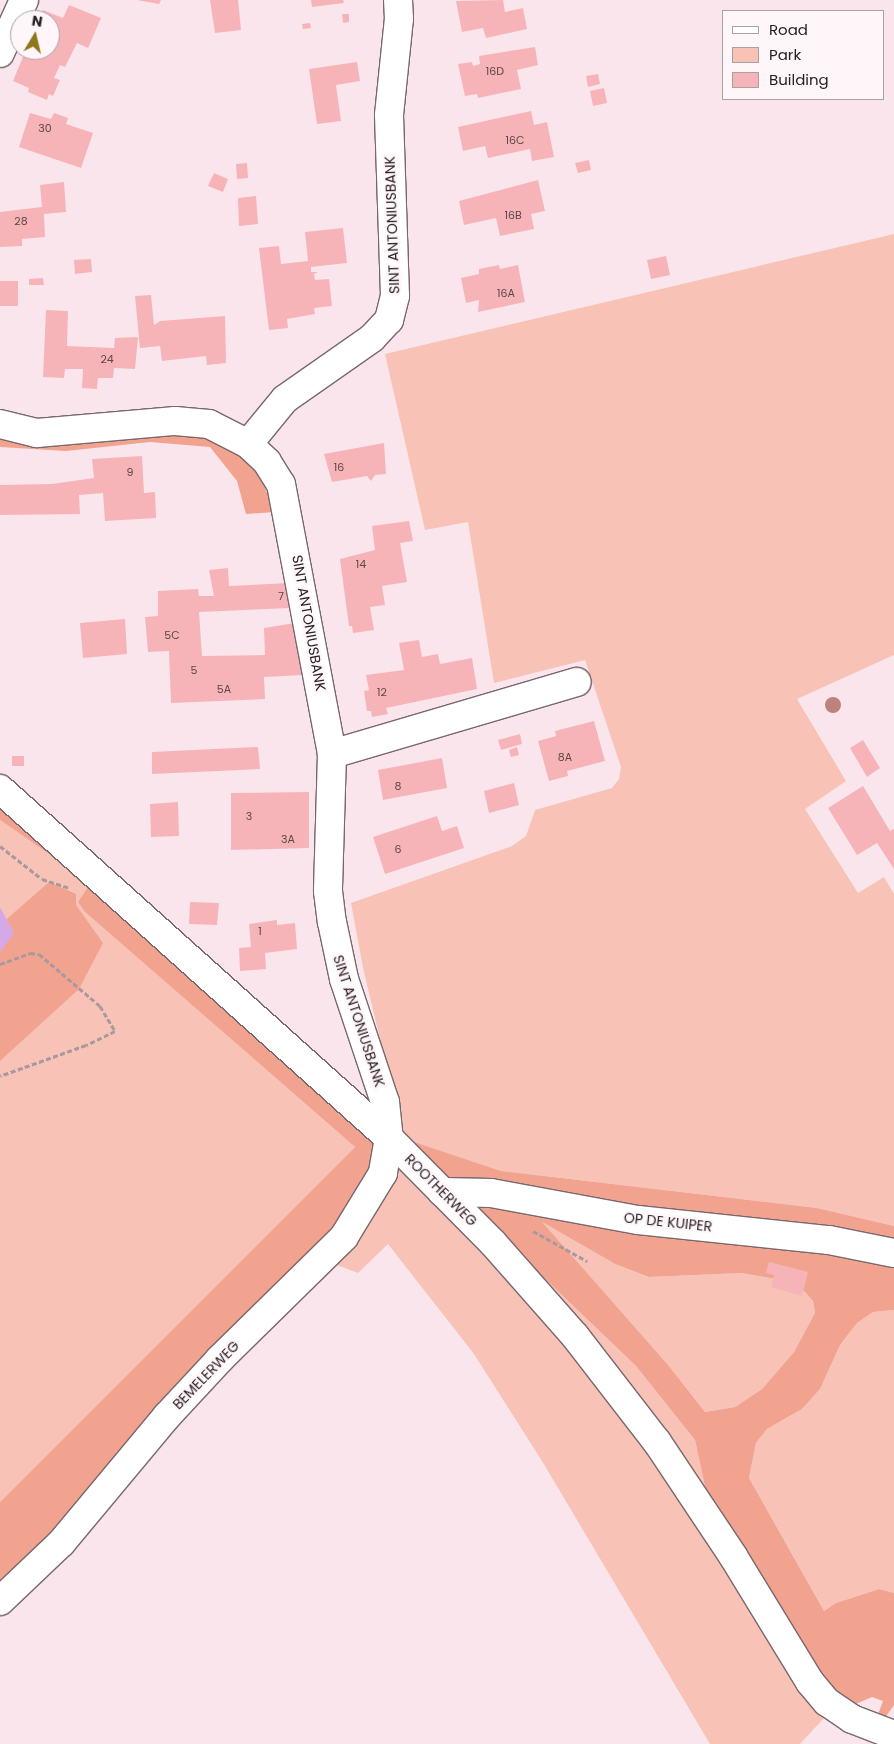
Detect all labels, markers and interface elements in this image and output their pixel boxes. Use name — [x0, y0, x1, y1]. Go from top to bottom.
north arrow — [10, 10, 60, 60]
text: N — [30, 10, 44, 32]
legend — [722, 10, 884, 100]
text: Road — [769, 19, 808, 40]
text: Park — [769, 44, 801, 65]
house number: 16D — [486, 64, 504, 78]
text: Building — [769, 69, 829, 90]
house number: 30 — [38, 121, 52, 135]
house number: 16C — [506, 133, 524, 147]
street label: SINT ANTONIUSBANK — [381, 156, 403, 294]
house number: 16B — [504, 208, 522, 222]
house number: 28 — [14, 214, 28, 228]
house number: 16A — [497, 286, 515, 300]
house number: 24 — [100, 352, 114, 366]
house number: 16 — [334, 460, 344, 474]
house number: 9 — [127, 465, 133, 479]
street label: SINT ANTONIUSBANK — [289, 554, 329, 692]
house number: 14 — [356, 557, 366, 571]
house number: 7 — [278, 589, 284, 603]
house number: 5C — [164, 628, 180, 642]
house number: 5 — [191, 663, 197, 677]
house number: 5A — [217, 682, 231, 696]
house number: 12 — [377, 685, 387, 699]
house number: 8A — [558, 750, 572, 764]
house number: 8 — [395, 779, 401, 793]
house number: 3 — [246, 809, 252, 823]
house number: 3A — [281, 832, 295, 846]
house number: 6 — [395, 842, 401, 856]
house number: 1 — [258, 924, 262, 938]
street label: SINT ANTONIUSBANK — [330, 953, 388, 1089]
street label: ROOTHERWEG — [401, 1150, 481, 1230]
street label: OP DE KUIPER — [623, 1209, 713, 1235]
street label: BEMELERWEG — [169, 1337, 243, 1413]

